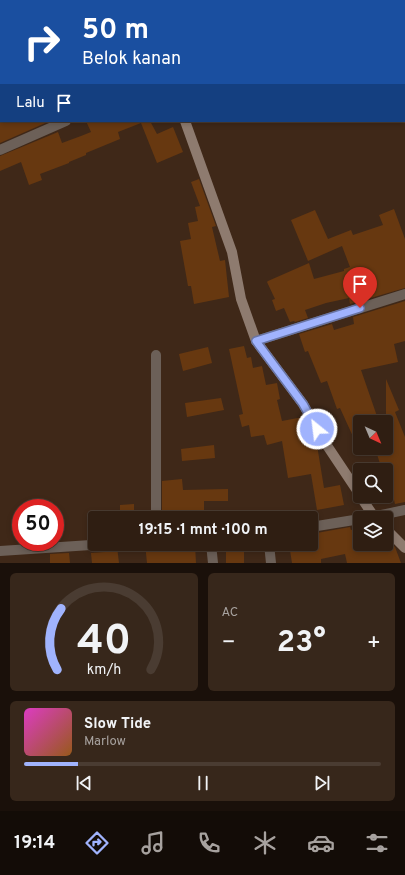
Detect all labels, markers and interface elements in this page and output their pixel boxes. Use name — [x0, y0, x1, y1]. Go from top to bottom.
text: 50 m — [82, 13, 149, 49]
icon: right — [16, 16, 68, 68]
text: Belok kanan — [82, 48, 181, 71]
icon: arrive — [53, 92, 75, 114]
text: Lalu — [16, 94, 45, 113]
pin — [343, 267, 377, 308]
icon: arrive — [349, 273, 371, 295]
position arrow — [296, 408, 338, 450]
north arrow — [353, 415, 393, 455]
map controls — [353, 415, 393, 551]
button: search — [353, 463, 393, 503]
speed limit sign: 50 — [12, 499, 64, 551]
button: layers — [353, 511, 393, 551]
text: 19:15 · 1 mnt · 100 m — [138, 521, 268, 540]
text: AC — [222, 605, 238, 621]
text: 40 — [77, 616, 131, 669]
text: 23° — [277, 625, 326, 662]
text: − — [222, 630, 236, 657]
text: + — [367, 630, 381, 657]
text: km/h — [86, 661, 121, 679]
text: Slow Tide — [84, 715, 151, 734]
text: Marlow — [84, 734, 126, 750]
icon: previous — [73, 772, 95, 794]
icon: pause — [192, 772, 214, 794]
icon: next — [311, 772, 333, 794]
icon: directions — [83, 829, 111, 857]
icon: music — [139, 829, 167, 857]
icon: phone — [195, 829, 223, 857]
icon: climate — [251, 829, 279, 857]
icon: car — [307, 829, 335, 857]
icon: filters — [363, 829, 391, 857]
text: 19:14 — [14, 832, 55, 855]

